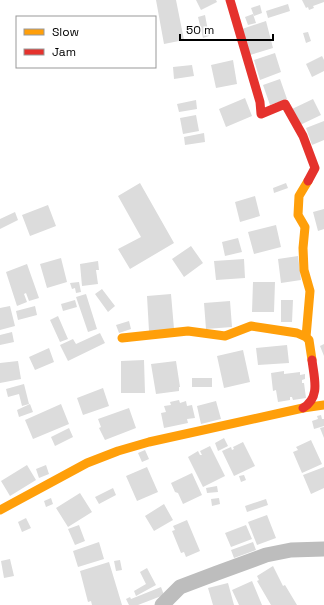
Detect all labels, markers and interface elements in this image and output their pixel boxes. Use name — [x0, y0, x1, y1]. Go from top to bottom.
legend — [16, 16, 156, 68]
scale bar — [180, 16, 273, 42]
text: 50 m — [186, 22, 214, 38]
text: Slow — [52, 24, 79, 40]
text: Jam — [52, 44, 76, 60]

